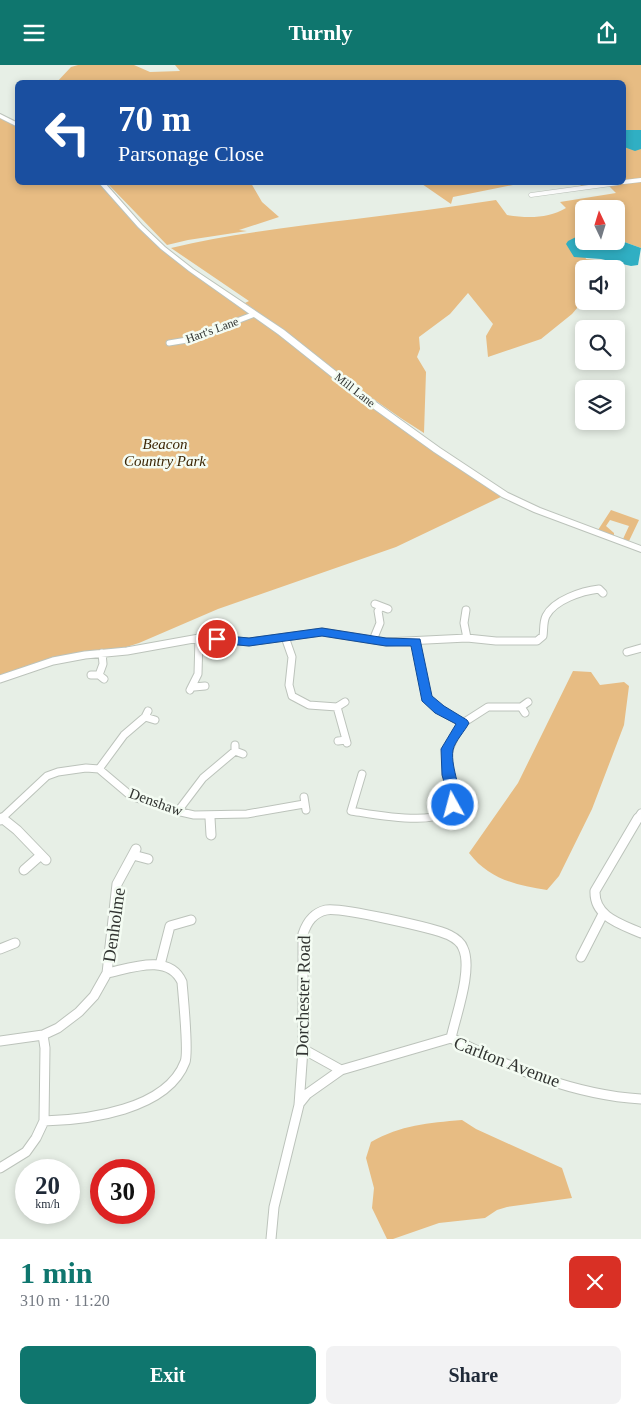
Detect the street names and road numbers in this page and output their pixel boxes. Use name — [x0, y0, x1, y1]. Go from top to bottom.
street label: Hart's Lane — [184, 314, 240, 346]
street label: Mill Lane — [332, 370, 378, 410]
street label: Denshaw — [127, 785, 185, 819]
street label: Denholme — [99, 886, 129, 964]
street label: Dorchester Road — [292, 935, 314, 1057]
street label: Carlton Avenue — [451, 1033, 563, 1091]

